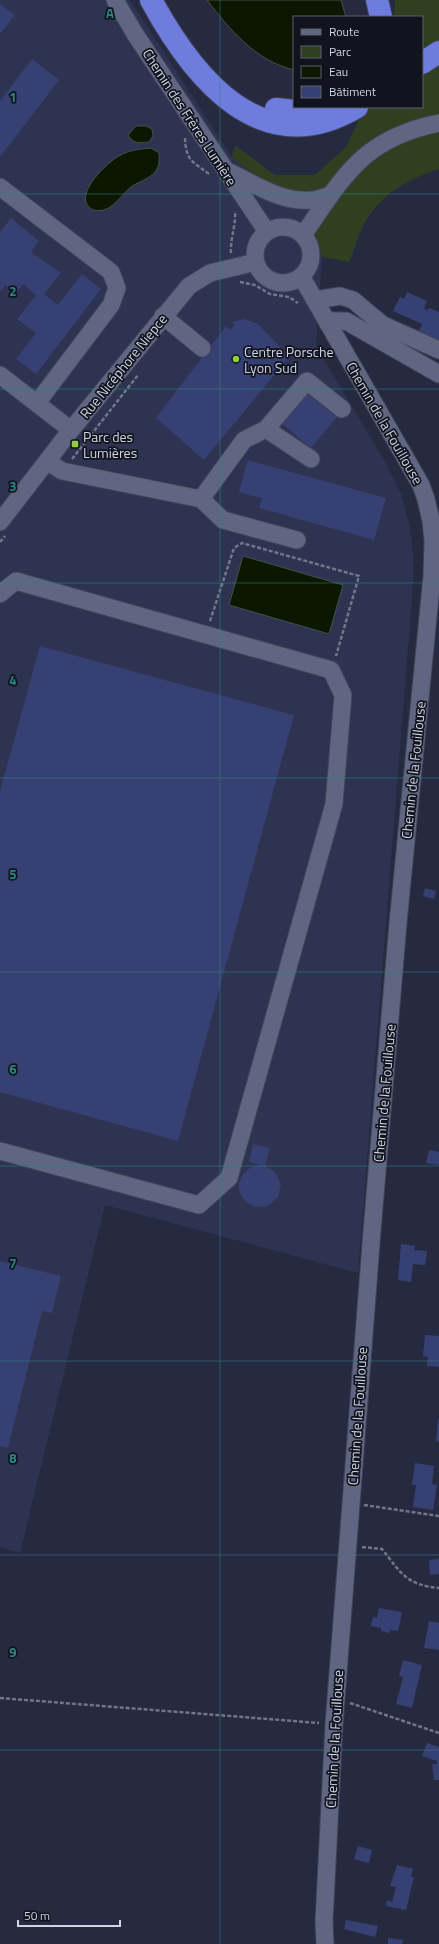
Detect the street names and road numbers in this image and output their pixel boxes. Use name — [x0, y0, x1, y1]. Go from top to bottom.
street label: Chemin des Frères Lumière — [138, 44, 242, 190]
street label: Rue Nicéphore Niepce — [74, 309, 172, 423]
street label: Chemin de la Fouillouse — [341, 358, 429, 488]
street label: Chemin de la Fouillouse — [395, 700, 431, 840]
street label: Chemin de la Fouillouse — [368, 1023, 400, 1163]
street label: Chemin de la Fouillouse — [342, 1346, 372, 1486]
street label: Chemin de la Fouillouse — [320, 1669, 348, 1809]

